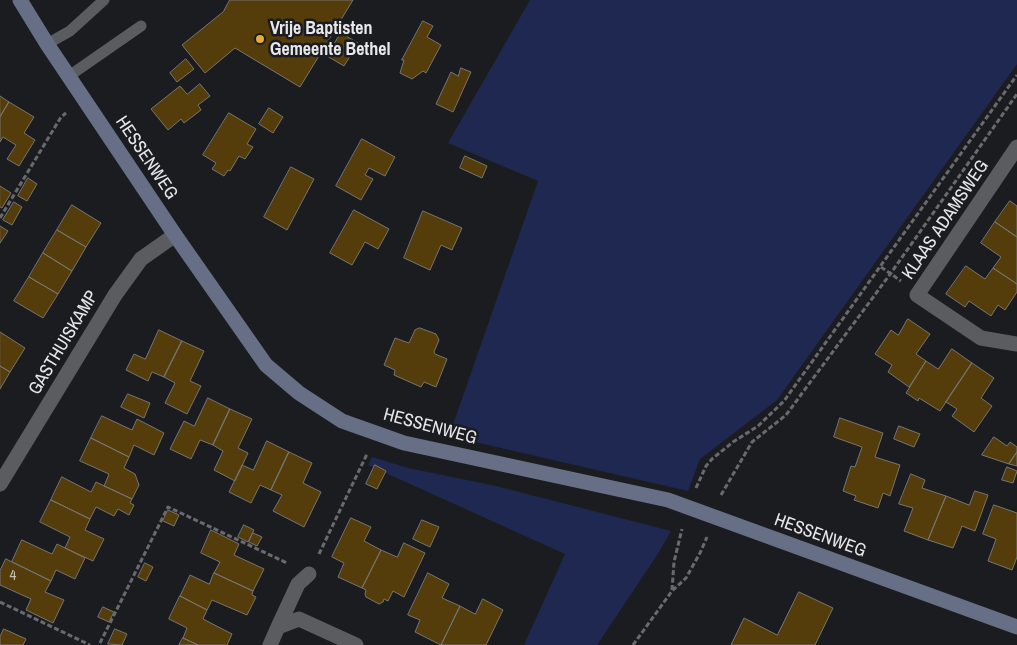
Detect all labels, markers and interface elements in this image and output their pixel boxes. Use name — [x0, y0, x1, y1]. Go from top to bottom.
place label: Vrije Baptisten Gemeente Bethel — [270, 18, 391, 60]
marker: Vrije Baptisten Gemeente Bethel — [254, 33, 266, 45]
street label: HESSENWEG — [110, 112, 182, 204]
street label: KLAAS ADAMSWEG — [898, 156, 994, 284]
street label: GASTHUISKAMP — [25, 287, 103, 399]
street label: HESSENWEG — [381, 404, 479, 450]
street label: HESSENWEG — [771, 509, 869, 563]
house number: 4 — [10, 567, 16, 585]

